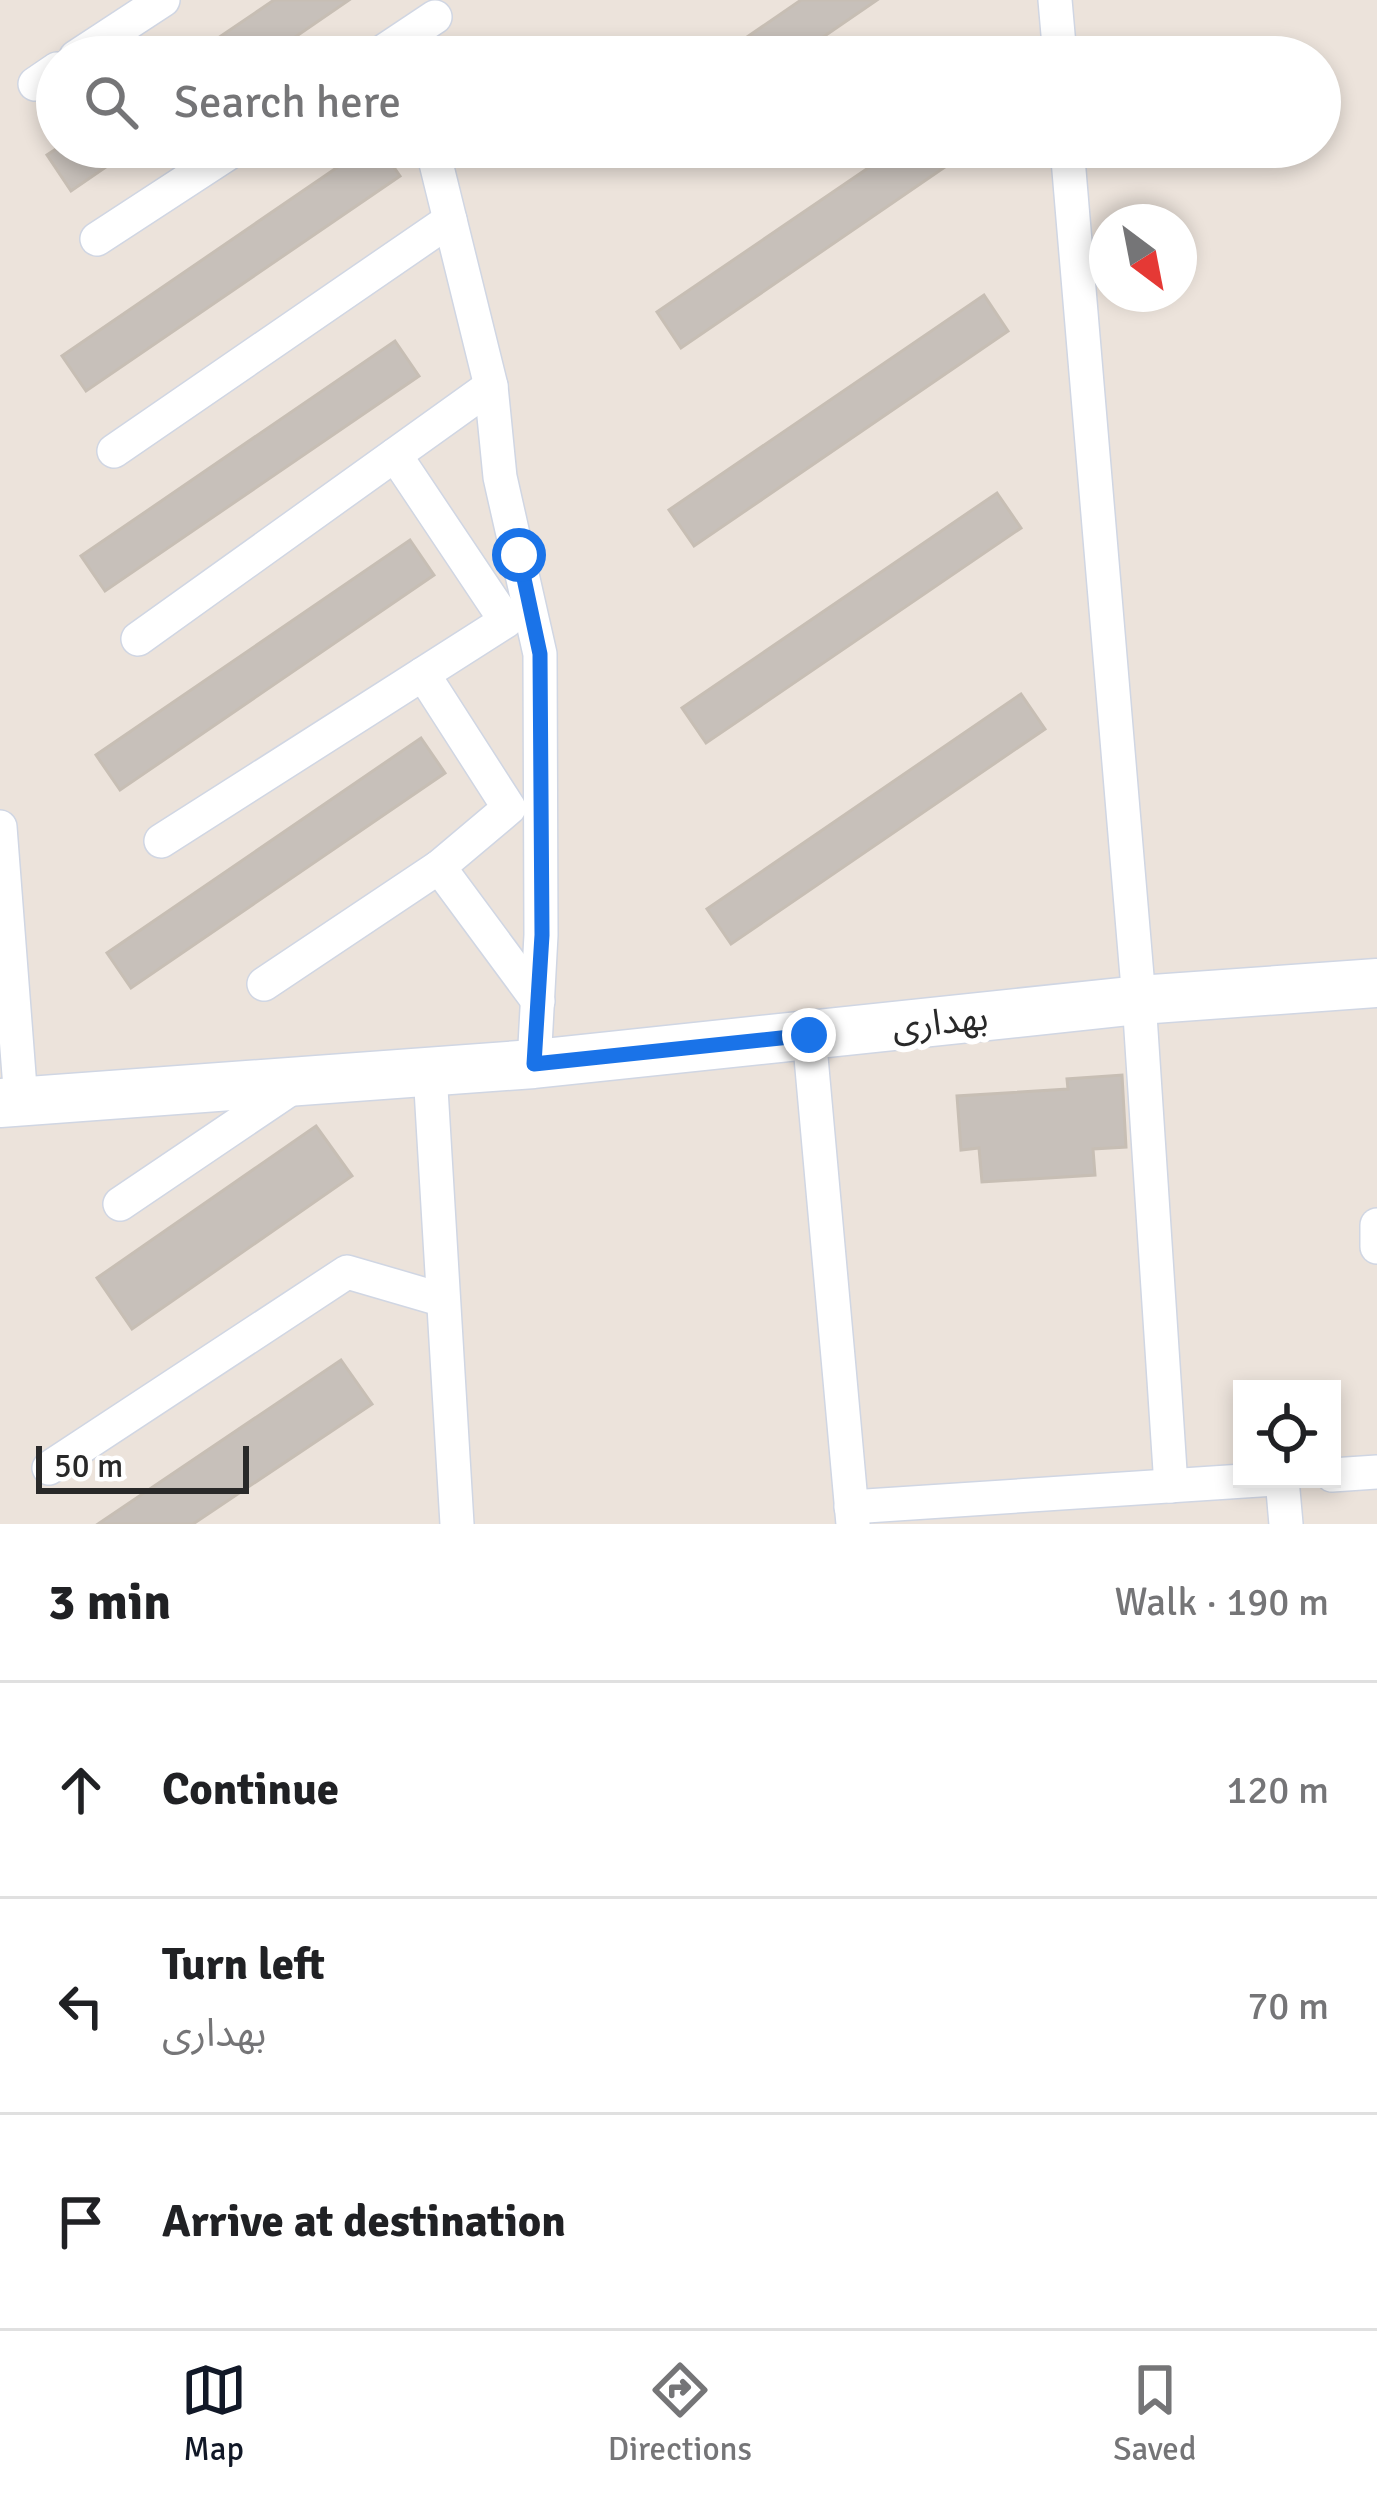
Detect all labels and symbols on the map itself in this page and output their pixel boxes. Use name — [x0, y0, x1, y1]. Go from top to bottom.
north arrow — [1089, 204, 1197, 312]
route start — [492, 528, 546, 582]
street label: بهداری — [890, 995, 990, 1050]
route end — [782, 1008, 836, 1062]
scale bar — [36, 1440, 249, 1493]

